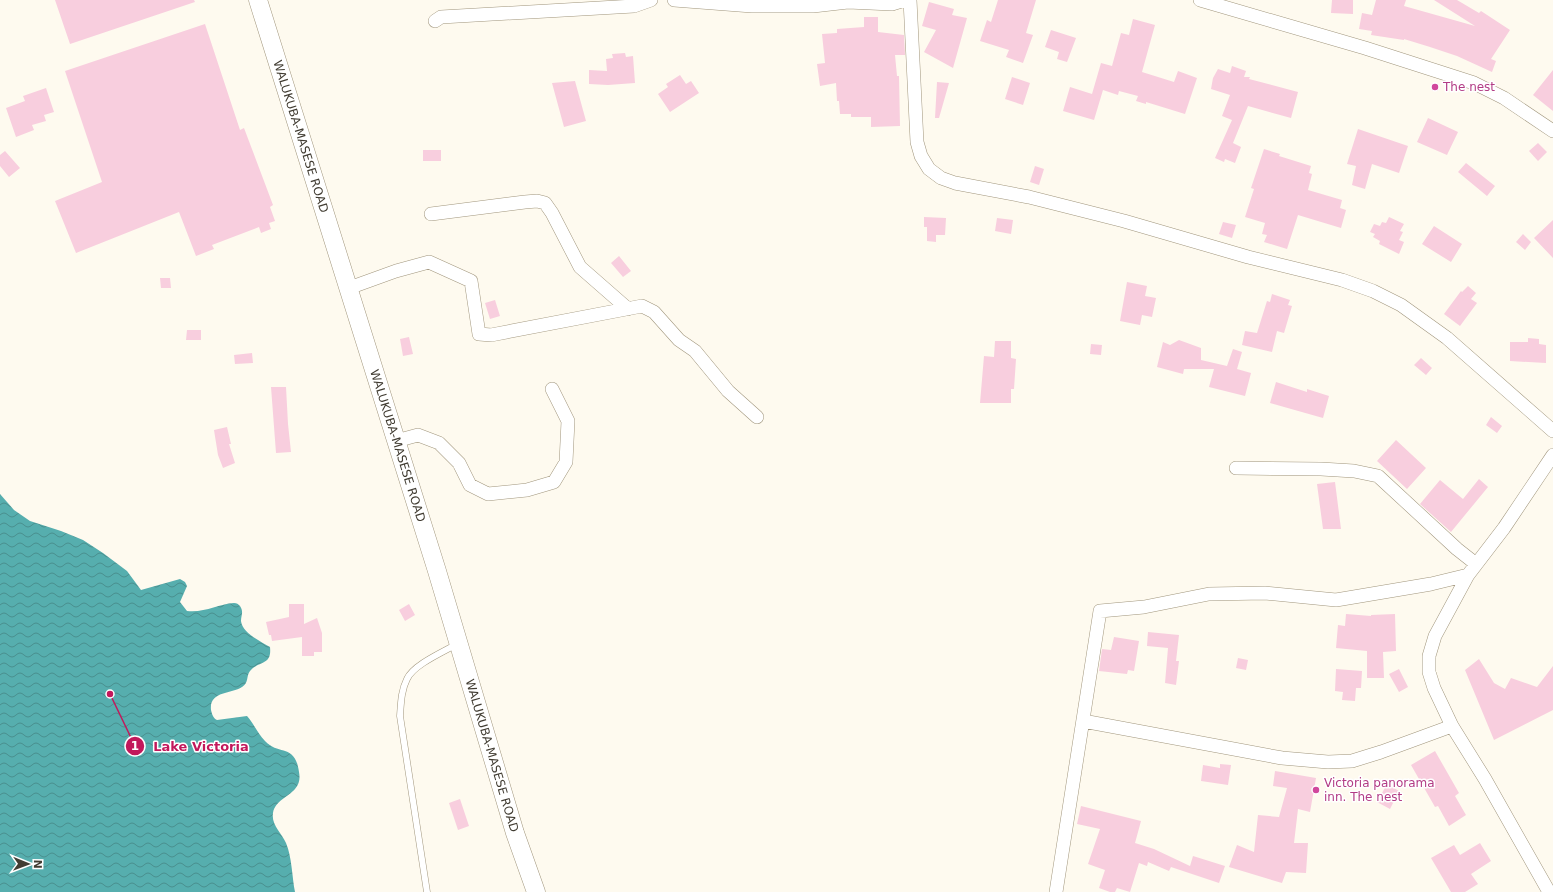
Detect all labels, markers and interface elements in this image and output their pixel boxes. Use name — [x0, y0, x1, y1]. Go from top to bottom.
street label: WALUKUBA-MASESE ROAD — [270, 58, 331, 214]
place label: The nest — [1442, 80, 1495, 94]
marker: The nest — [1430, 82, 1440, 92]
street label: WALUKUBA-MASESE ROAD — [367, 368, 428, 524]
street label: WALUKUBA-MASESE ROAD — [463, 677, 521, 834]
callout: Lake Victoria — [125, 734, 257, 759]
text: 1 — [131, 739, 139, 753]
text: Lake Victoria — [153, 739, 249, 754]
place label: Victoria panorama inn. The nest — [1324, 776, 1435, 804]
marker: Victoria panorama inn. The nest — [1311, 785, 1321, 795]
north arrow — [8, 844, 48, 884]
text: N — [31, 859, 44, 869]

